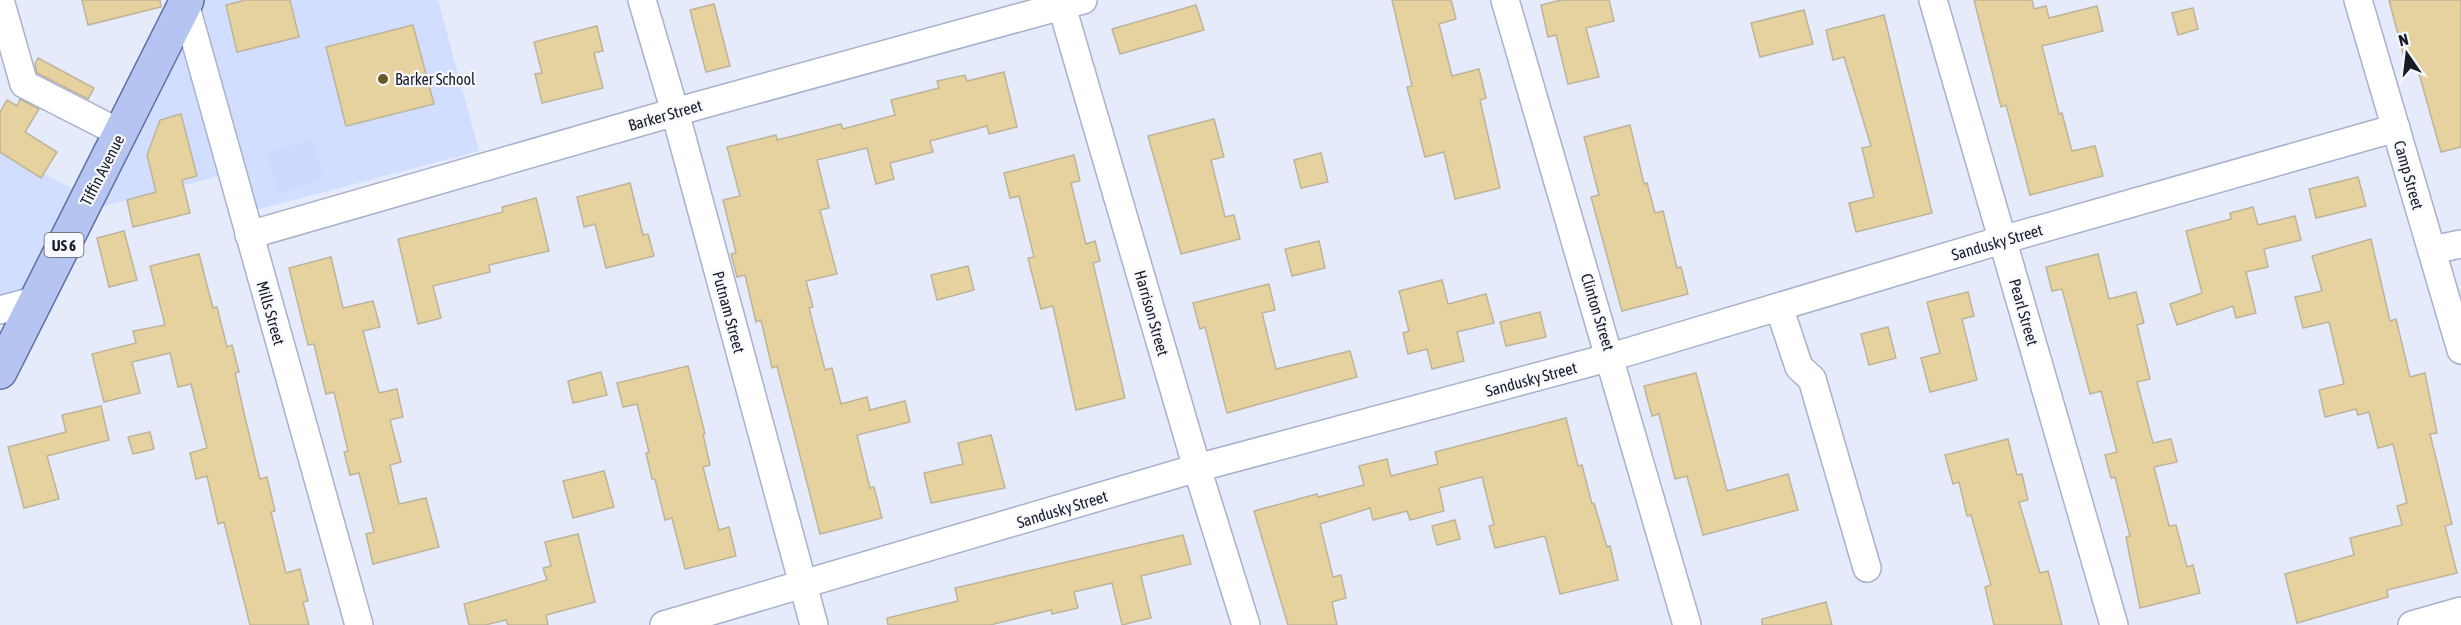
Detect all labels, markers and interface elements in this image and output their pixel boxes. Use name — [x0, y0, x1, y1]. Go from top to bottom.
north arrow — [2377, 24, 2437, 84]
text: N — [2397, 30, 2410, 49]
place label: Barker School — [395, 70, 476, 88]
marker: Barker School — [376, 72, 390, 86]
street label: Barker Street — [626, 96, 704, 134]
street label: Tiffin Avenue — [77, 132, 127, 208]
street label: Camp Street — [2390, 138, 2428, 212]
street label: Sandusky Street — [1949, 220, 2045, 265]
road number: US 6 — [44, 233, 84, 257]
street label: Harrison Street — [1131, 268, 1173, 358]
street label: Putnam Street — [709, 269, 749, 355]
street label: Clinton Street — [1578, 271, 1618, 353]
street label: Pearl Street — [2006, 277, 2042, 348]
street label: Mills Street — [253, 279, 289, 347]
street label: Sandusky Street — [1483, 358, 1579, 401]
street label: Sandusky Street — [1015, 487, 1110, 532]

